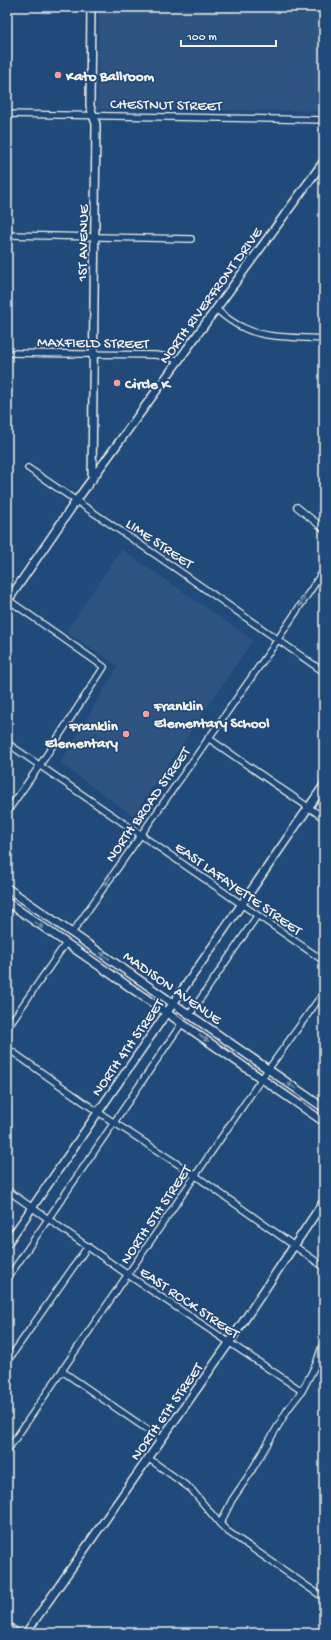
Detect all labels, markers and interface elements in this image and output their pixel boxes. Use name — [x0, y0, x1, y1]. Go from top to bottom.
scale bar — [181, 22, 276, 48]
text: 100 m — [186, 31, 217, 45]
place label: Kato Ballroom — [65, 68, 155, 86]
marker: Kato Ballroom — [53, 70, 63, 80]
street label: CHESTNUT STREET — [110, 96, 223, 116]
street label: 1ST AVENUE — [74, 204, 94, 283]
street label: NORTH RIVERFRONT DRIVE — [156, 224, 268, 368]
street label: MAXFIELD STREET — [37, 334, 150, 354]
place label: Circle K — [124, 376, 171, 394]
marker: Circle K — [112, 378, 122, 388]
street label: LIME STREET — [122, 516, 197, 574]
one-way arrow — [299, 597, 306, 608]
place label: Franklin Elementary School — [153, 698, 270, 733]
marker: Franklin Elementary School — [141, 709, 151, 719]
place label: Franklin Elementary — [45, 718, 119, 753]
marker: Franklin Elementary — [121, 729, 131, 739]
street label: NORTH BROAD STREET — [102, 743, 196, 866]
street label: EAST LAFAYETTE STREET — [171, 839, 306, 941]
one-way arrow — [104, 876, 112, 887]
one-way arrow — [34, 921, 44, 929]
street label: MADISON AVENUE — [119, 948, 225, 1030]
one-way arrow — [99, 952, 110, 959]
street label: NORTH 4TH STREET — [88, 995, 170, 1100]
one-way arrow — [198, 1034, 209, 1042]
one-way arrow — [287, 1082, 297, 1090]
street label: NORTH 5TH STREET — [117, 1161, 197, 1268]
street label: EAST ROCK STREET — [136, 1264, 243, 1344]
street label: NORTH 6TH STREET — [127, 1359, 209, 1464]

